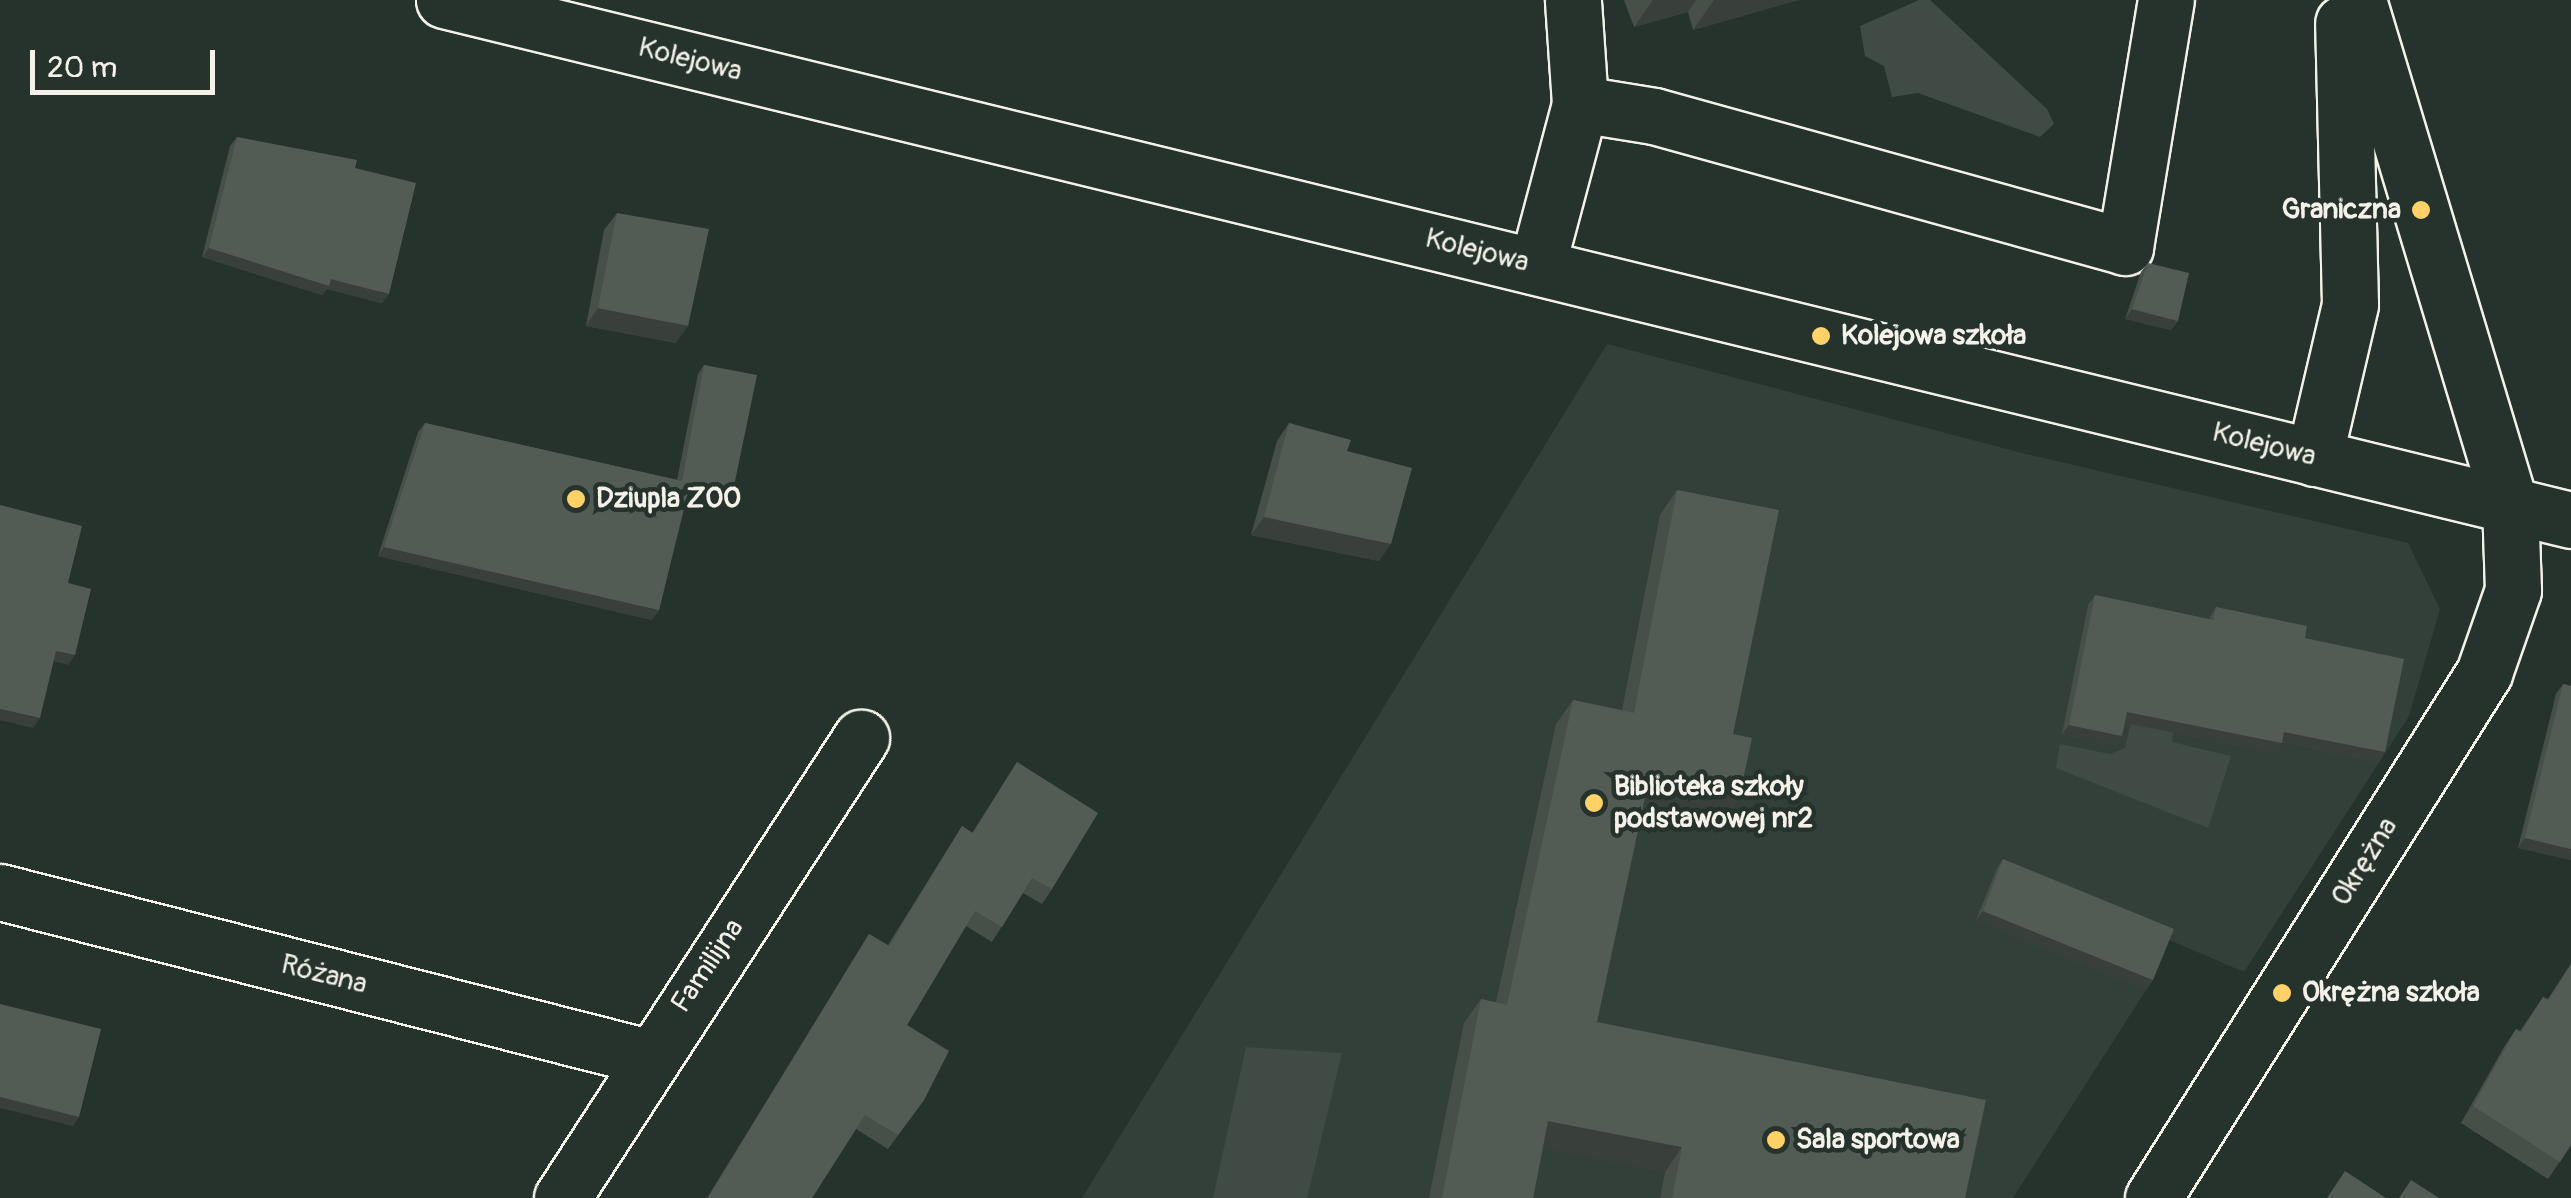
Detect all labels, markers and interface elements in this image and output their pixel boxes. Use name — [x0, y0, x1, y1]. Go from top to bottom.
scale bar — [35, 30, 220, 92]
street label: Kolejowa — [635, 31, 745, 89]
text: 20 m — [47, 49, 117, 86]
place label: Graniczna — [2282, 193, 2401, 227]
marker: Graniczna — [2410, 199, 2432, 221]
street label: Kolejowa — [1422, 222, 1532, 280]
place label: Kolejowa szkoła — [1841, 319, 2026, 353]
marker: Kolejowa szkoła — [1810, 325, 1832, 347]
street label: Kolejowa — [2209, 416, 2319, 474]
place label: Dziupla ZOO — [596, 482, 741, 516]
marker: Dziupla ZOO — [565, 488, 587, 510]
place label: Biblioteka szkoły podstawowej nr2 — [1614, 770, 1813, 836]
marker: Biblioteka szkoły podstawowej nr2 — [1583, 792, 1605, 814]
street label: Okrężna — [2325, 812, 2405, 912]
street label: Familijna — [665, 913, 751, 1019]
street label: Różana — [278, 948, 370, 1002]
place label: Okrężna szkoła — [2302, 976, 2480, 1010]
marker: Okrężna szkoła — [2271, 982, 2293, 1004]
place label: Sala sportowa — [1796, 1123, 1960, 1157]
marker: Sala sportowa — [1765, 1129, 1787, 1151]

